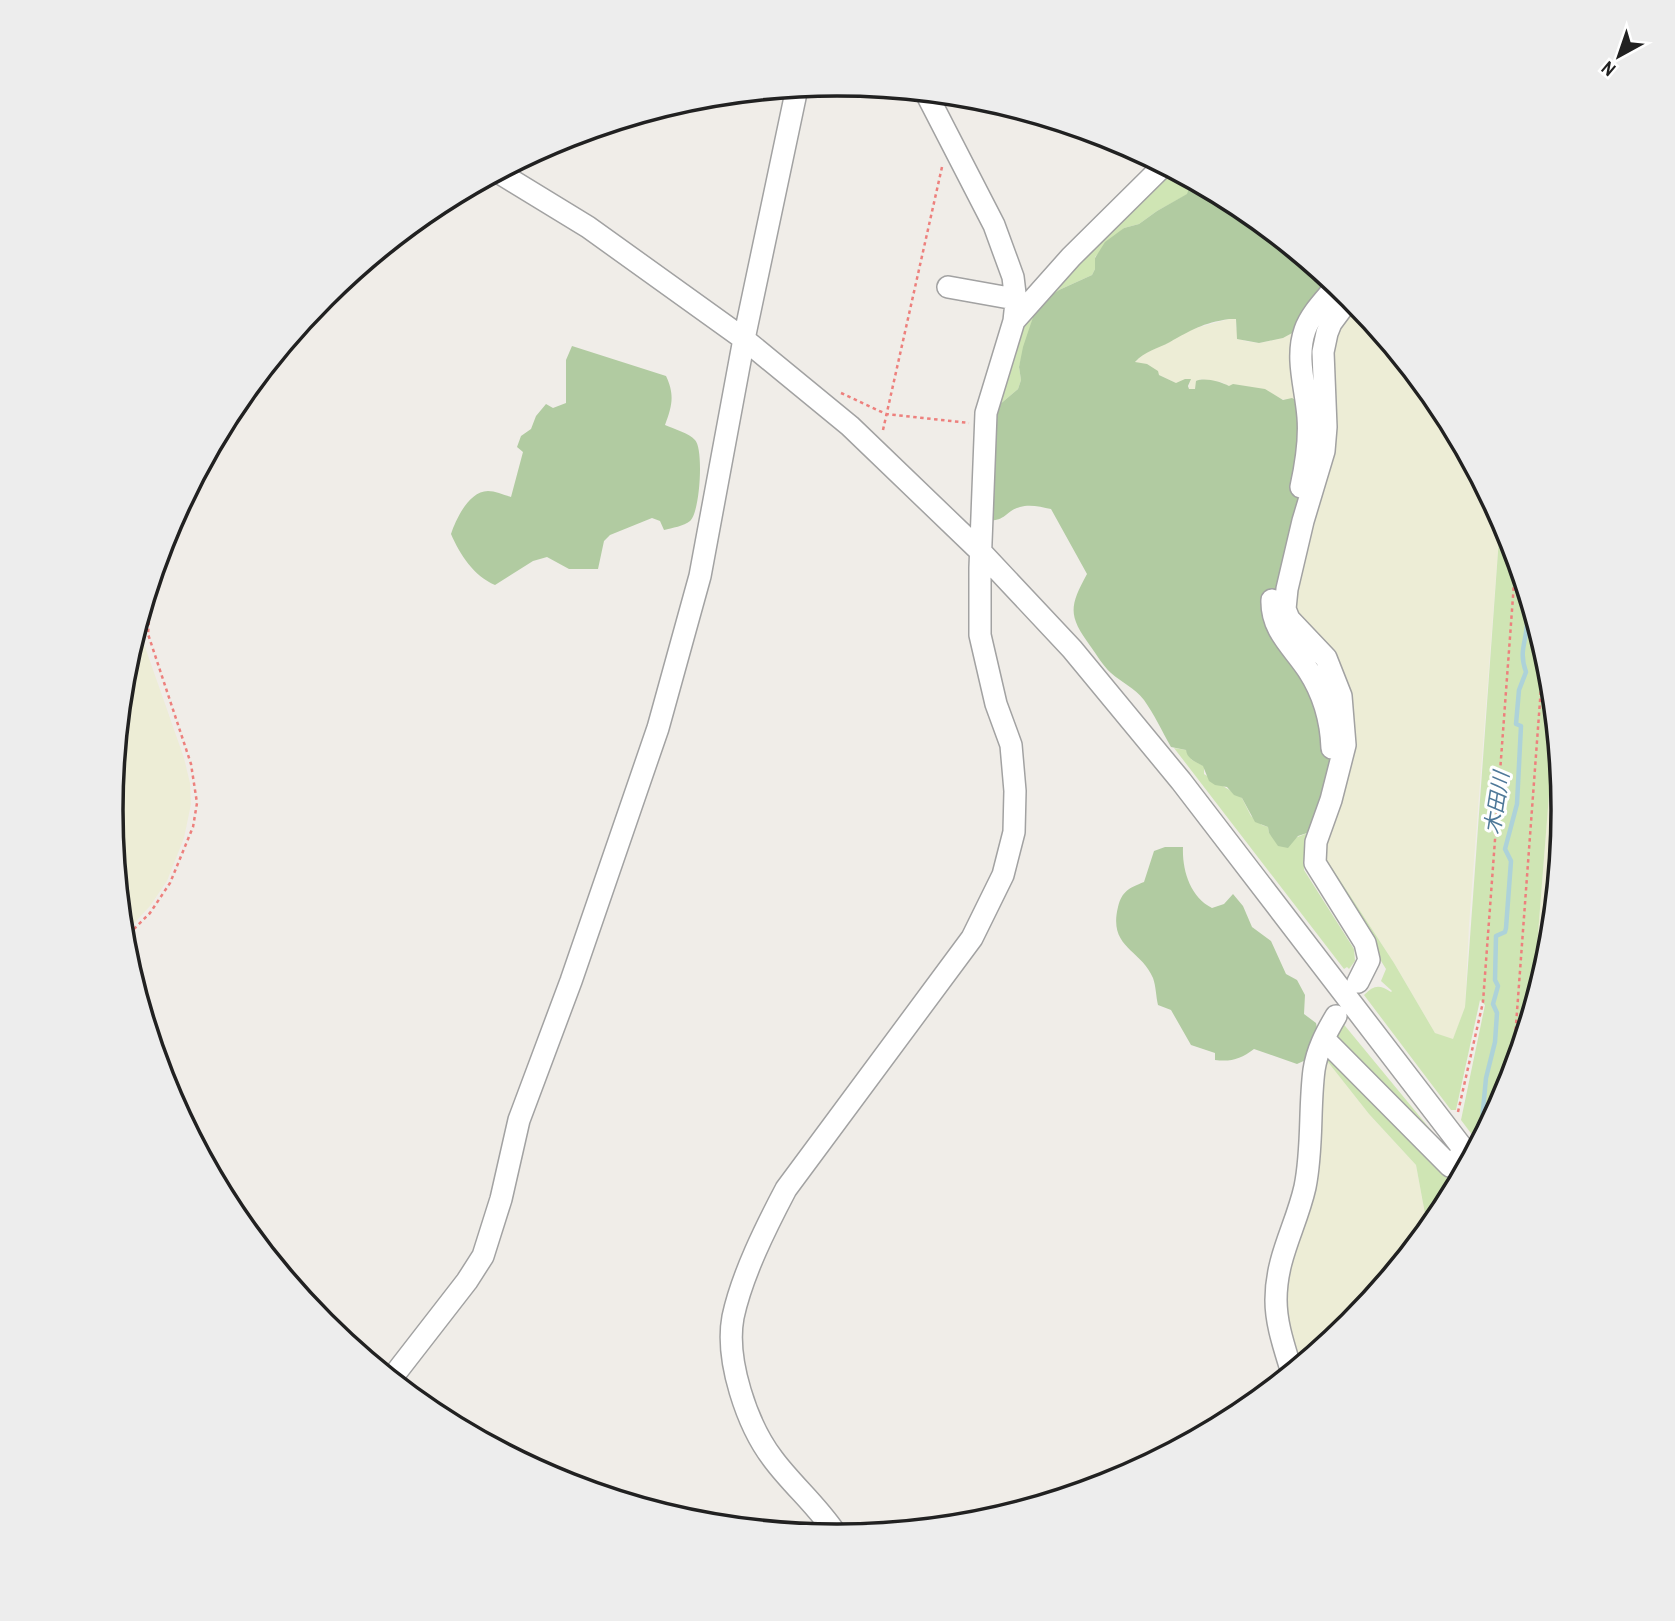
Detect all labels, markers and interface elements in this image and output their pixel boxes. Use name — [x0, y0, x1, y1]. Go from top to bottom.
north arrow — [1584, 21, 1654, 91]
text: N — [1595, 55, 1621, 83]
water label: 木田川 — [1477, 768, 1516, 836]

